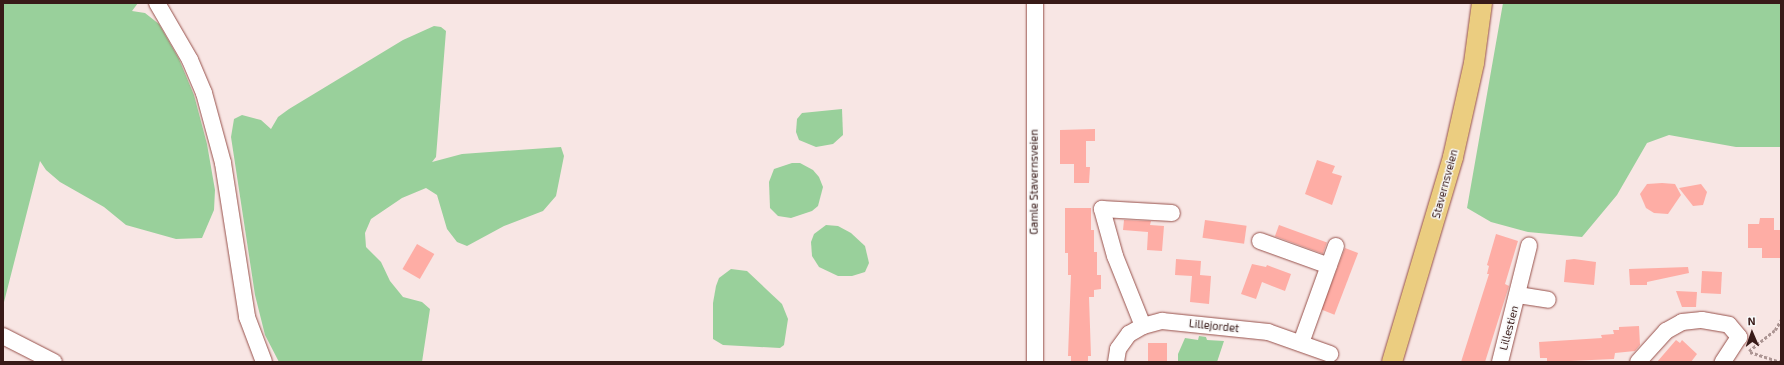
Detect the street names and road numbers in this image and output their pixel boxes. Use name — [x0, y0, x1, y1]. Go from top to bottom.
street label: Gamle Stavernsveien — [1027, 129, 1041, 235]
street label: Stavernsveien — [1429, 148, 1461, 220]
street label: Lillestien — [1497, 304, 1521, 352]
street label: Lillejordet — [1188, 317, 1240, 335]

